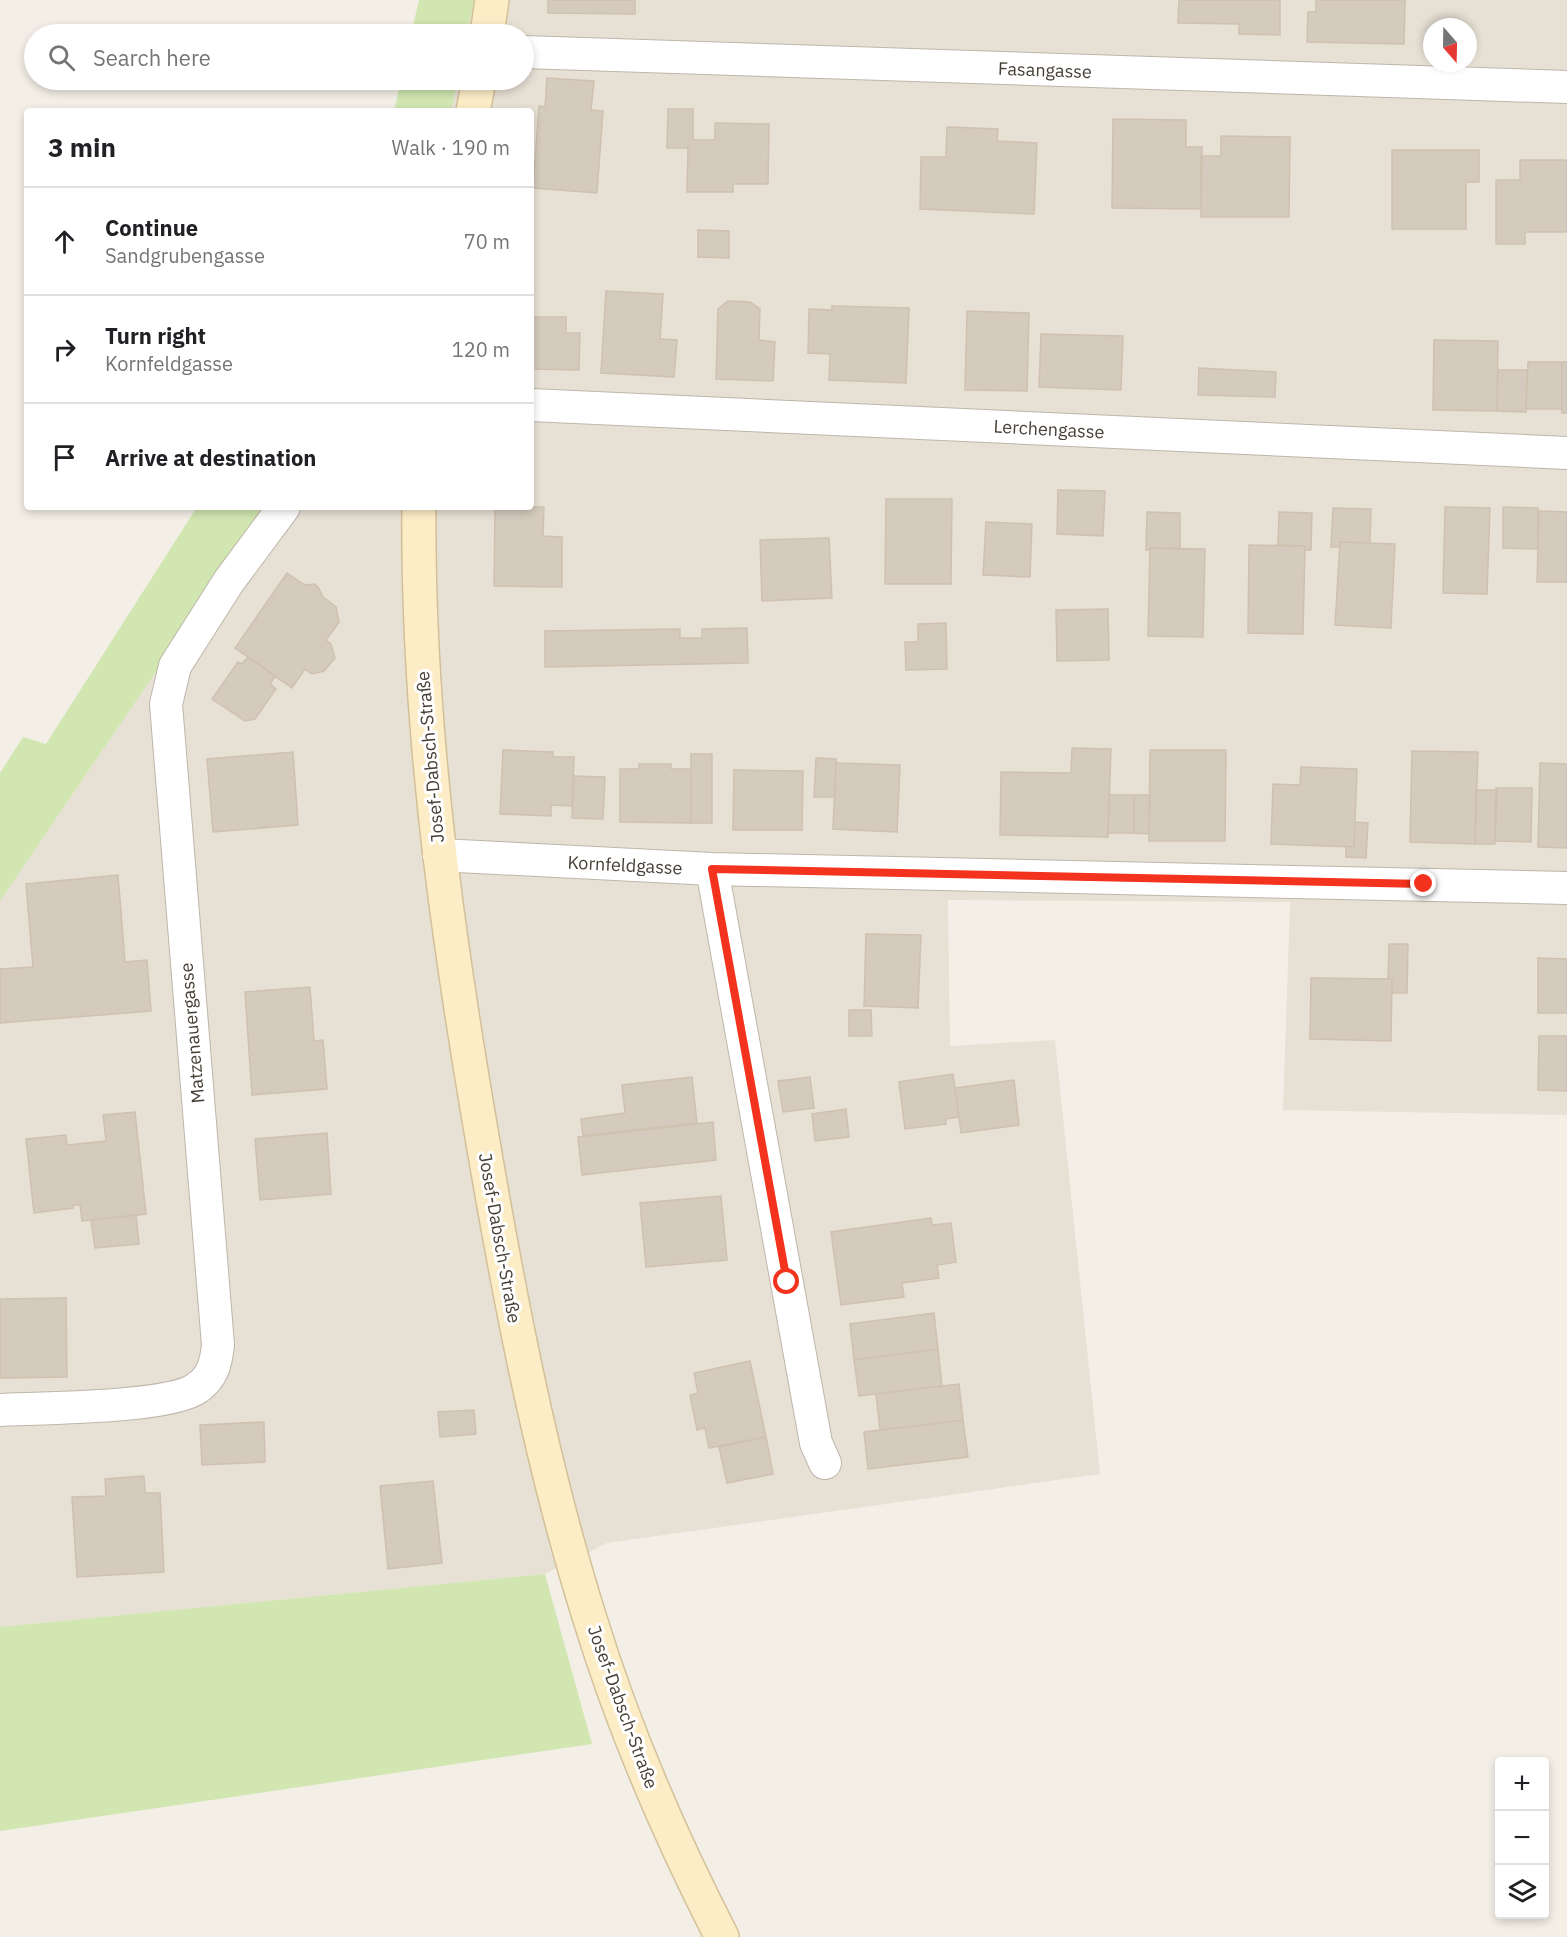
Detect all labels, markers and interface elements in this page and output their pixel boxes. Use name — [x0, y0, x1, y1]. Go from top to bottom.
north arrow — [1423, 18, 1477, 72]
search box — [24, 24, 534, 90]
icon: search — [45, 41, 78, 74]
text: Search here — [93, 43, 211, 72]
street label: Fasangasse — [998, 57, 1092, 83]
text: 3 min — [48, 130, 116, 164]
text: Walk · 190 m — [392, 134, 510, 161]
text: Continue — [105, 213, 198, 242]
icon: ahead — [48, 225, 81, 258]
text: 70 m — [464, 228, 510, 255]
text: Sandgrubengasse — [105, 242, 265, 269]
text: Turn right — [105, 321, 206, 350]
icon: right — [48, 333, 81, 366]
text: 120 m — [452, 336, 510, 363]
text: Kornfeldgasse — [105, 350, 233, 377]
street label: Lerchengasse — [993, 415, 1105, 443]
icon: arrive — [48, 441, 81, 474]
text: Arrive at destination — [105, 443, 316, 472]
street label: Josef-Dabsch-Straße — [411, 670, 449, 844]
street label: Kornfeldgasse — [567, 851, 683, 880]
route end — [1410, 870, 1436, 896]
street label: Matzenauergasse — [174, 962, 210, 1104]
street label: Josef-Dabsch-Straße — [474, 1151, 526, 1325]
route start — [773, 1268, 799, 1294]
street label: Josef-Dabsch-Straße — [583, 1622, 663, 1792]
map controls — [1495, 1757, 1549, 1919]
button: + — [1495, 1757, 1549, 1811]
button: − — [1495, 1811, 1549, 1865]
button: layers — [1495, 1865, 1549, 1919]

